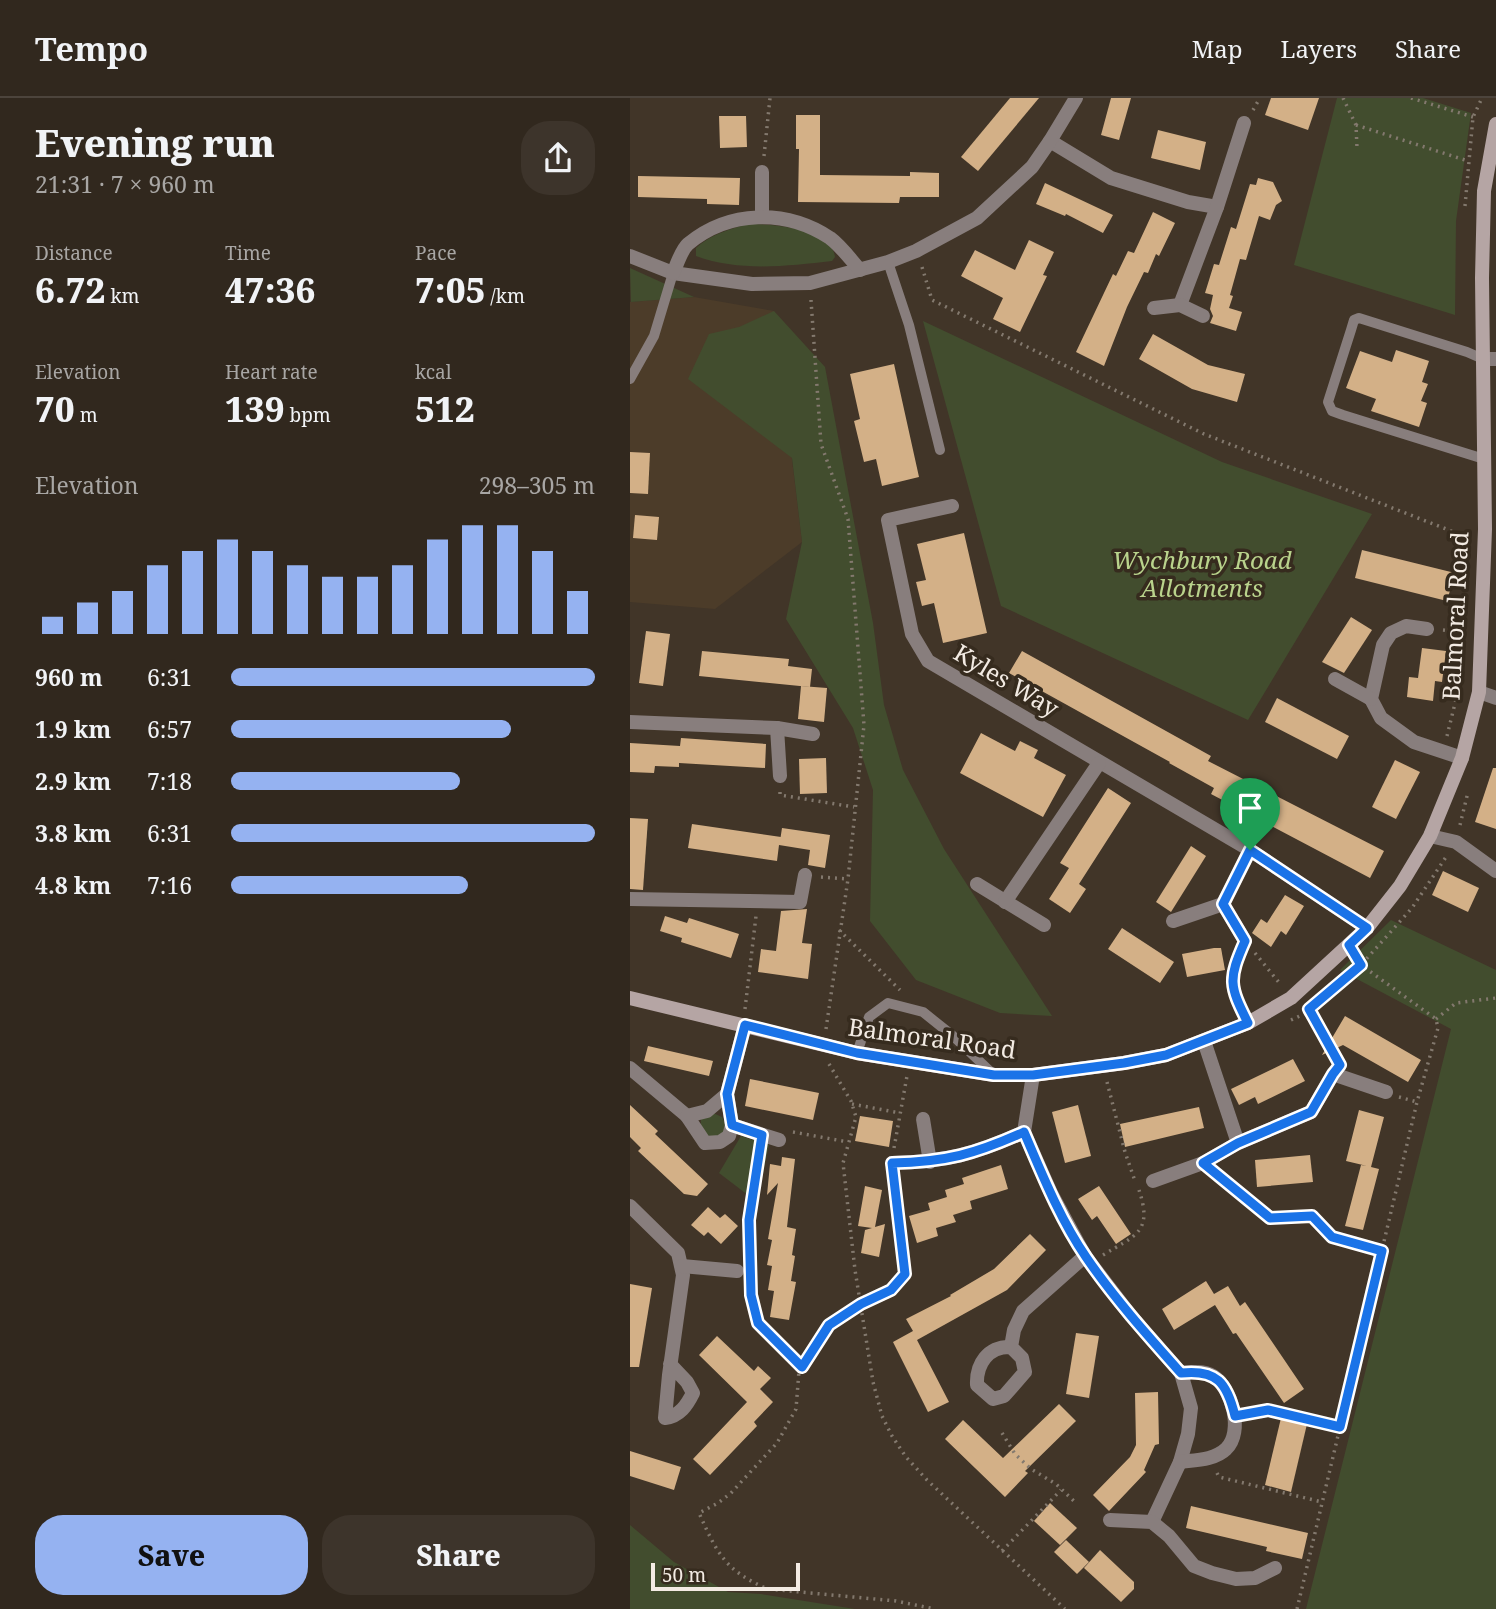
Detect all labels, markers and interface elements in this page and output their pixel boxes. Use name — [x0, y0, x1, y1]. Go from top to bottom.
text: Tempo — [35, 26, 148, 71]
text: Map — [1192, 32, 1243, 65]
text: Layers — [1281, 32, 1357, 65]
text: Share — [1395, 32, 1461, 65]
text: Evening run — [35, 116, 275, 168]
button: share — [521, 121, 595, 195]
text: 21:31 · 7 × 960 m — [35, 168, 215, 200]
text: Distance — [35, 240, 113, 266]
text: Time — [225, 240, 271, 266]
text: Pace — [415, 240, 457, 266]
text: 6.72 — [35, 266, 105, 313]
text: 47:36 — [225, 266, 315, 313]
text: 7:05 — [415, 266, 485, 313]
text: km — [105, 283, 139, 309]
text: /km — [485, 283, 525, 309]
text: Elevation — [35, 359, 121, 385]
text: Heart rate — [225, 359, 318, 385]
text: kcal — [415, 359, 452, 385]
text: 70 — [35, 385, 75, 432]
text: 139 — [225, 385, 285, 432]
text: 512 — [415, 385, 475, 432]
text: m — [75, 402, 98, 428]
text: bpm — [285, 402, 331, 428]
text: Elevation — [35, 469, 139, 501]
text: 298–305 m — [479, 469, 595, 501]
street label: Balmoral Road — [1434, 530, 1475, 701]
park label: Wychbury Road Allotments — [1112, 543, 1292, 604]
street label: Kyles Way — [948, 635, 1066, 724]
text: 960 m — [35, 661, 103, 693]
text: 6:31 — [147, 661, 192, 693]
text: 1.9 km — [35, 713, 111, 745]
text: 6:57 — [147, 713, 192, 745]
text: 2.9 km — [35, 765, 111, 797]
text: 7:18 — [147, 765, 192, 797]
pin — [1220, 778, 1280, 850]
icon: arrive — [1231, 789, 1269, 827]
text: 3.8 km — [35, 817, 111, 849]
text: 6:31 — [147, 817, 192, 849]
text: 4.8 km — [35, 869, 111, 901]
text: 7:16 — [147, 869, 192, 901]
street label: Balmoral Road — [846, 1009, 1018, 1066]
button: Save — [35, 1515, 308, 1595]
button: Share — [322, 1515, 595, 1595]
scale bar — [651, 1560, 800, 1592]
text: 50 m — [662, 1562, 706, 1588]

